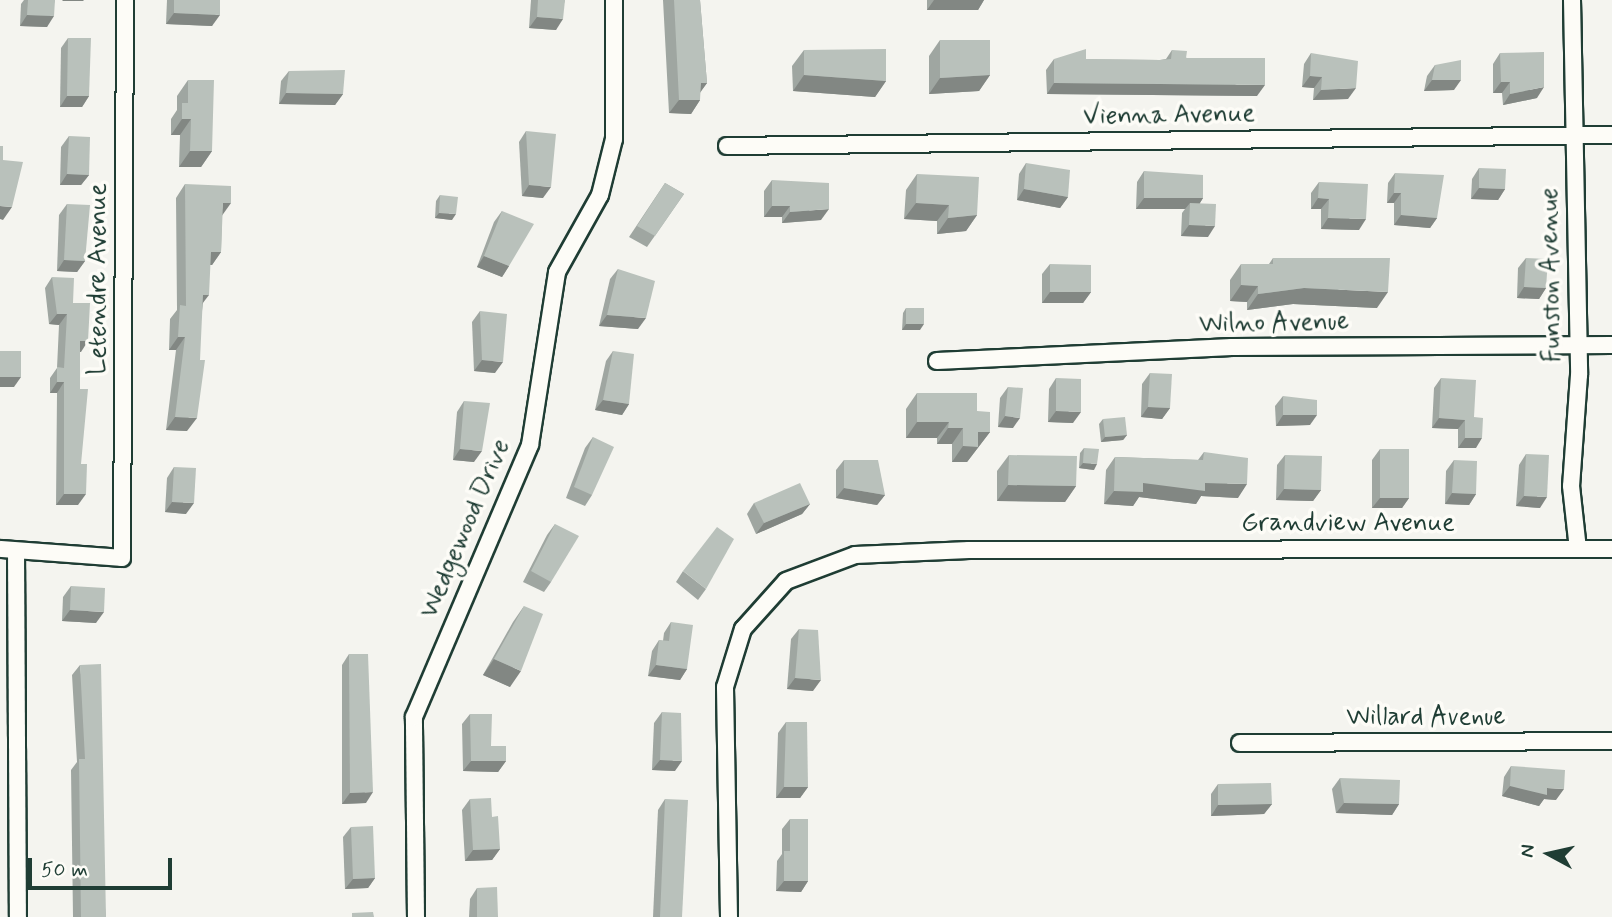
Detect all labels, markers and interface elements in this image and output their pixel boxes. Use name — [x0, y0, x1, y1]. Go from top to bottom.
street label: Vienna Avenue — [1083, 99, 1255, 133]
street label: Letendre Avenue — [83, 183, 115, 375]
street label: Funston Avenue — [1535, 189, 1569, 361]
street label: Wilno Avenue — [1197, 307, 1351, 341]
street label: Wedgewood Drive — [415, 436, 517, 622]
street label: Grandview Avenue — [1241, 508, 1455, 540]
street label: Willard Avenue — [1343, 702, 1509, 734]
north arrow — [1514, 819, 1584, 889]
text: N — [1514, 843, 1541, 859]
scale bar — [32, 844, 175, 888]
text: 50 m — [41, 856, 88, 884]

